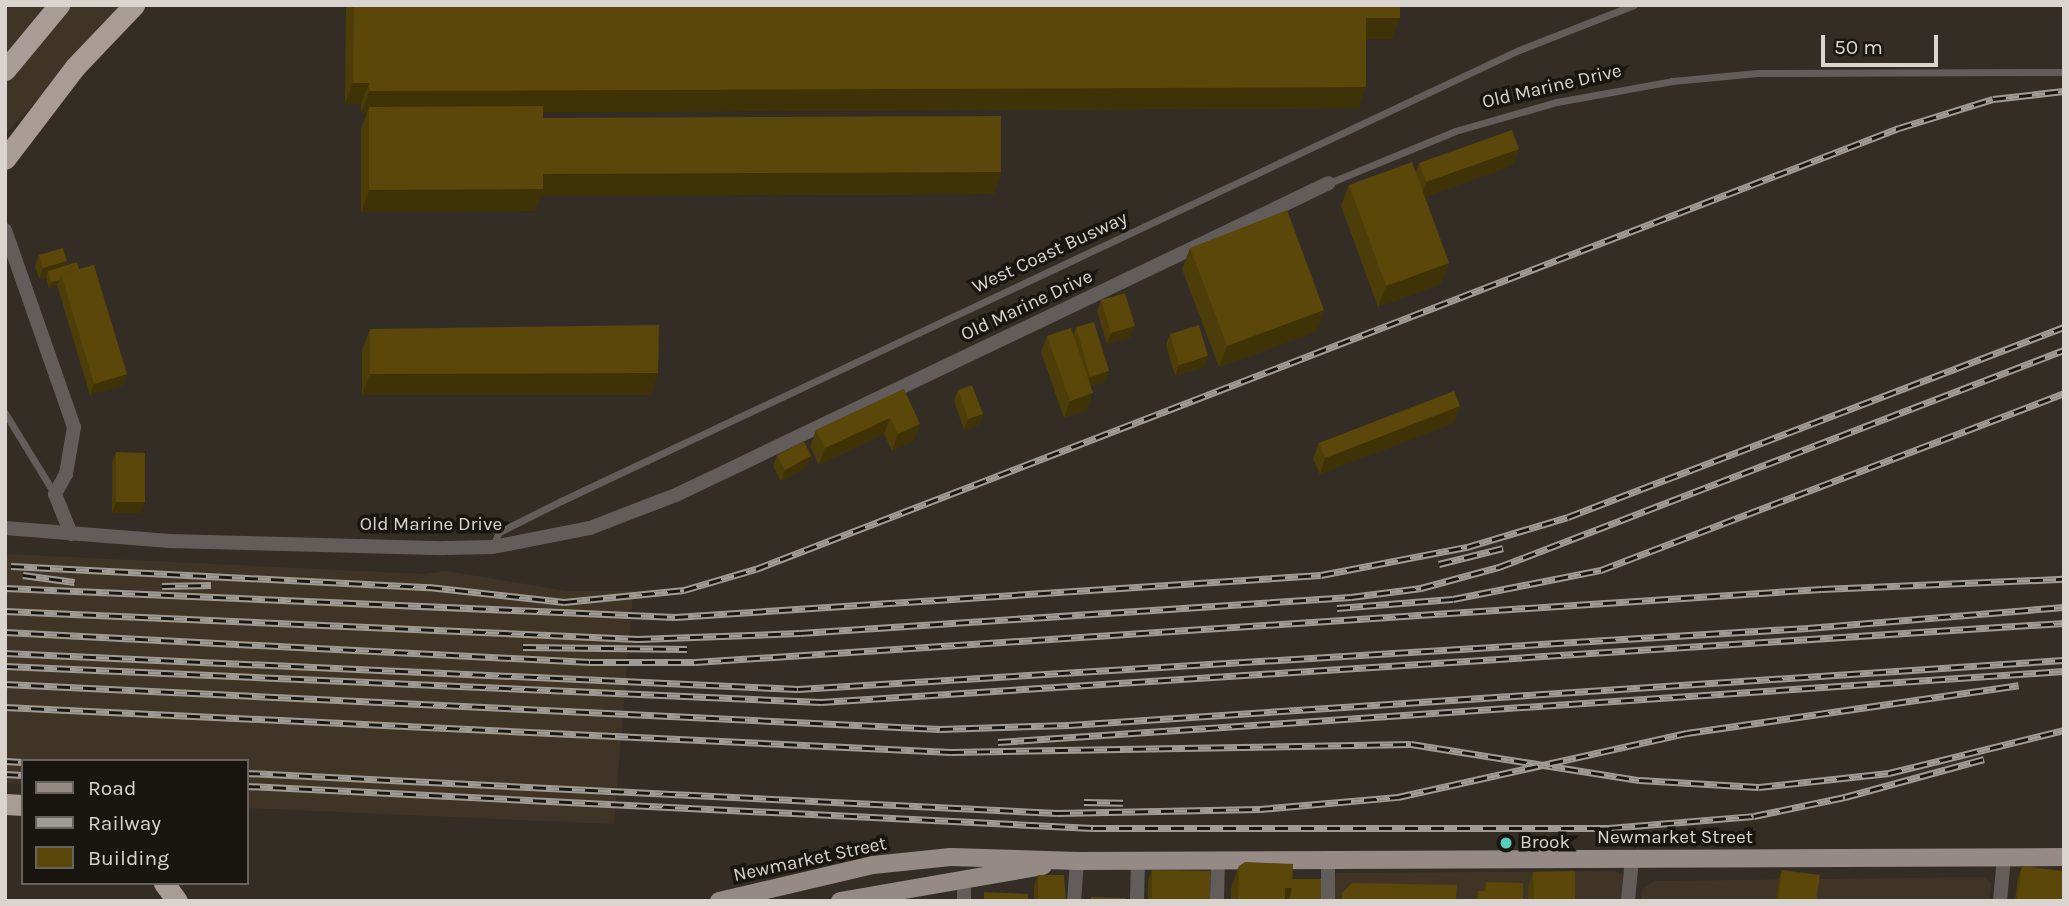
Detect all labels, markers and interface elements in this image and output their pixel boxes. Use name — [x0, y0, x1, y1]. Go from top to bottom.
scale bar — [1824, 21, 1941, 65]
text: 50 m — [1834, 35, 1883, 59]
street label: Old Marine Drive — [1480, 60, 1624, 114]
street label: West Coast Busway — [969, 207, 1131, 299]
street label: Old Marine Drive — [958, 266, 1096, 346]
street label: Old Marine Drive — [360, 514, 502, 536]
legend — [21, 759, 248, 885]
text: Road — [88, 776, 136, 800]
text: Railway — [88, 811, 161, 835]
street label: Newmarket Street — [1597, 827, 1753, 849]
place label: Brook — [1520, 832, 1570, 854]
street label: Newmarket Street — [731, 833, 889, 887]
marker: Brook — [1498, 835, 1514, 851]
text: Building — [88, 846, 169, 870]

